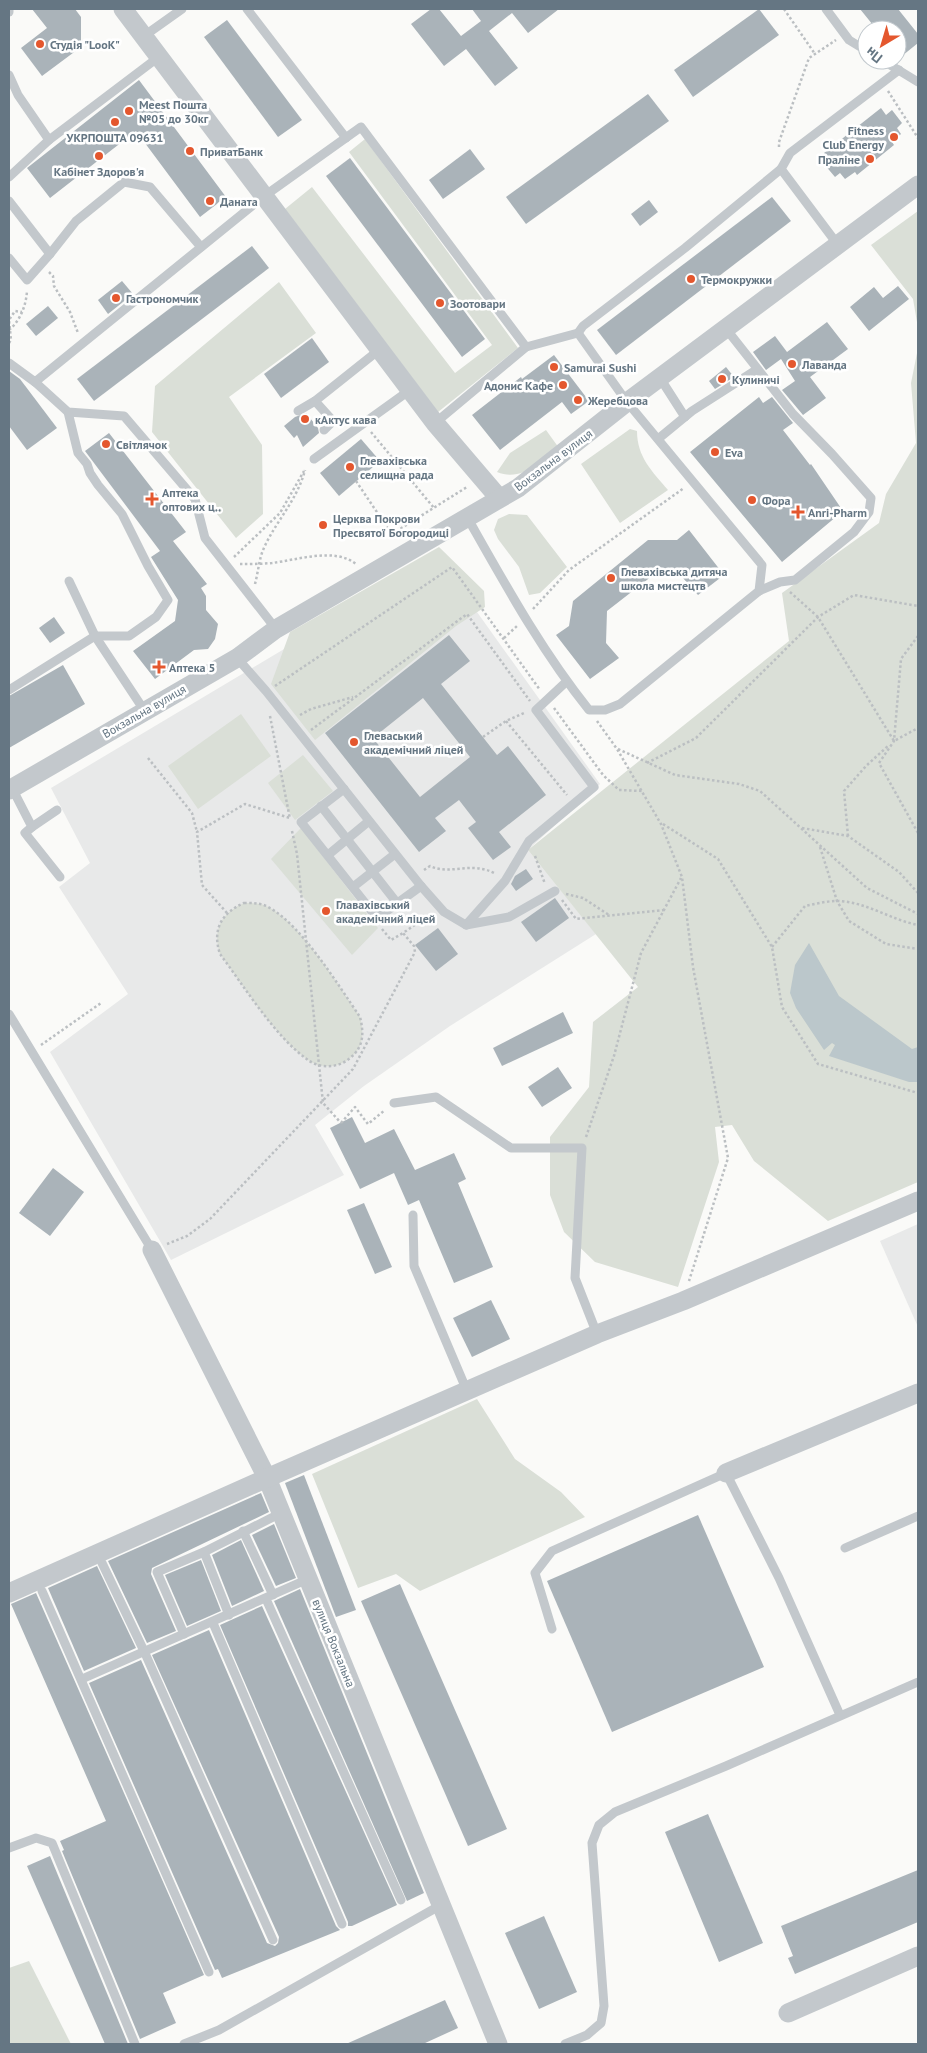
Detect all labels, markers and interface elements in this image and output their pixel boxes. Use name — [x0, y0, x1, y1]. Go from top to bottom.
north arrow — [857, 20, 907, 70]
place label: Студія "LooK" — [50, 37, 120, 52]
marker: Студія "LooK" — [34, 38, 46, 50]
text: Пн — [862, 43, 886, 67]
place label: Meest Пошта №05 до 30кг — [139, 97, 209, 126]
marker: Meest Пошта №05 до 30кг — [123, 105, 135, 117]
marker: УКРПОШТА 09631 — [109, 116, 121, 128]
place label: Fitness Club Energy — [823, 123, 884, 152]
place label: УКРПОШТА 09631 — [66, 130, 163, 145]
marker: Fitness Club Energy — [888, 131, 900, 143]
place label: ПриватБанк — [200, 144, 263, 159]
marker: ПриватБанк — [184, 145, 196, 157]
marker: Кабінет Здоров'я — [93, 150, 105, 162]
place label: Праліне — [818, 152, 860, 167]
marker: Праліне — [864, 153, 876, 165]
place label: Кабінет Здоров'я — [54, 164, 144, 179]
place label: Даната — [220, 194, 258, 209]
marker: Даната — [204, 195, 216, 207]
place label: Термокружки — [701, 272, 772, 287]
marker: Термокружки — [685, 273, 697, 285]
place label: Гастрономчик — [126, 291, 199, 306]
marker: Гастрономчик — [110, 292, 122, 304]
place label: Зоотовари — [450, 296, 506, 311]
marker: Зоотовари — [434, 297, 446, 309]
place label: Лаванда — [801, 357, 847, 372]
marker: Лаванда — [786, 358, 798, 370]
place label: Samurai Sushi — [564, 360, 637, 375]
marker: Samurai Sushi — [548, 361, 560, 373]
place label: Кулиничі — [732, 372, 780, 387]
marker: Кулиничі — [716, 373, 728, 385]
place label: Адонис Кафе — [484, 378, 553, 393]
marker: Адонис Кафе — [557, 379, 569, 391]
place label: Жеребцова — [587, 393, 648, 408]
marker: Жеребцова — [572, 394, 584, 406]
place label: кАктус кава — [315, 412, 376, 427]
marker: кАктус кава — [299, 413, 311, 425]
street label: Вокзальна вулиця — [511, 426, 595, 494]
place label: Світлячок — [116, 437, 167, 452]
marker: Світлячок — [100, 438, 112, 450]
place label: Eva — [725, 445, 743, 460]
marker: Eva — [709, 446, 721, 458]
place label: Глевахівська селищна рада — [360, 453, 434, 482]
marker: Глевахівська селищна рада — [344, 461, 356, 473]
place label: Аптека оптових ц‥ — [162, 485, 221, 514]
marker: Аптека оптових ц‥ — [146, 493, 158, 505]
place label: Фора — [762, 493, 791, 508]
marker: Фора — [746, 494, 758, 506]
place label: Anri-Pharm — [808, 505, 867, 520]
marker: Anri-Pharm — [792, 506, 804, 518]
place label: Церква Покрови Пресвятої Богородиці — [333, 511, 449, 540]
marker: Церква Покрови Пресвятої Богородиці — [317, 519, 329, 531]
place label: Глевахівська дитяча школа мистецтв — [621, 564, 727, 593]
marker: Глевахівська дитяча школа мистецтв — [605, 572, 617, 584]
place label: Аптека 5 — [169, 660, 215, 675]
marker: Аптека 5 — [153, 661, 165, 673]
street label: Вокзальна вулиця — [100, 681, 188, 741]
place label: Глеваський академічний ліцей — [364, 728, 463, 757]
marker: Глеваський академічний ліцей — [348, 736, 360, 748]
place label: Главахівський академічний ліцей — [336, 897, 435, 926]
marker: Главахівський академічний ліцей — [320, 905, 332, 917]
street label: вулиця Вокзальна — [309, 1597, 359, 1689]

